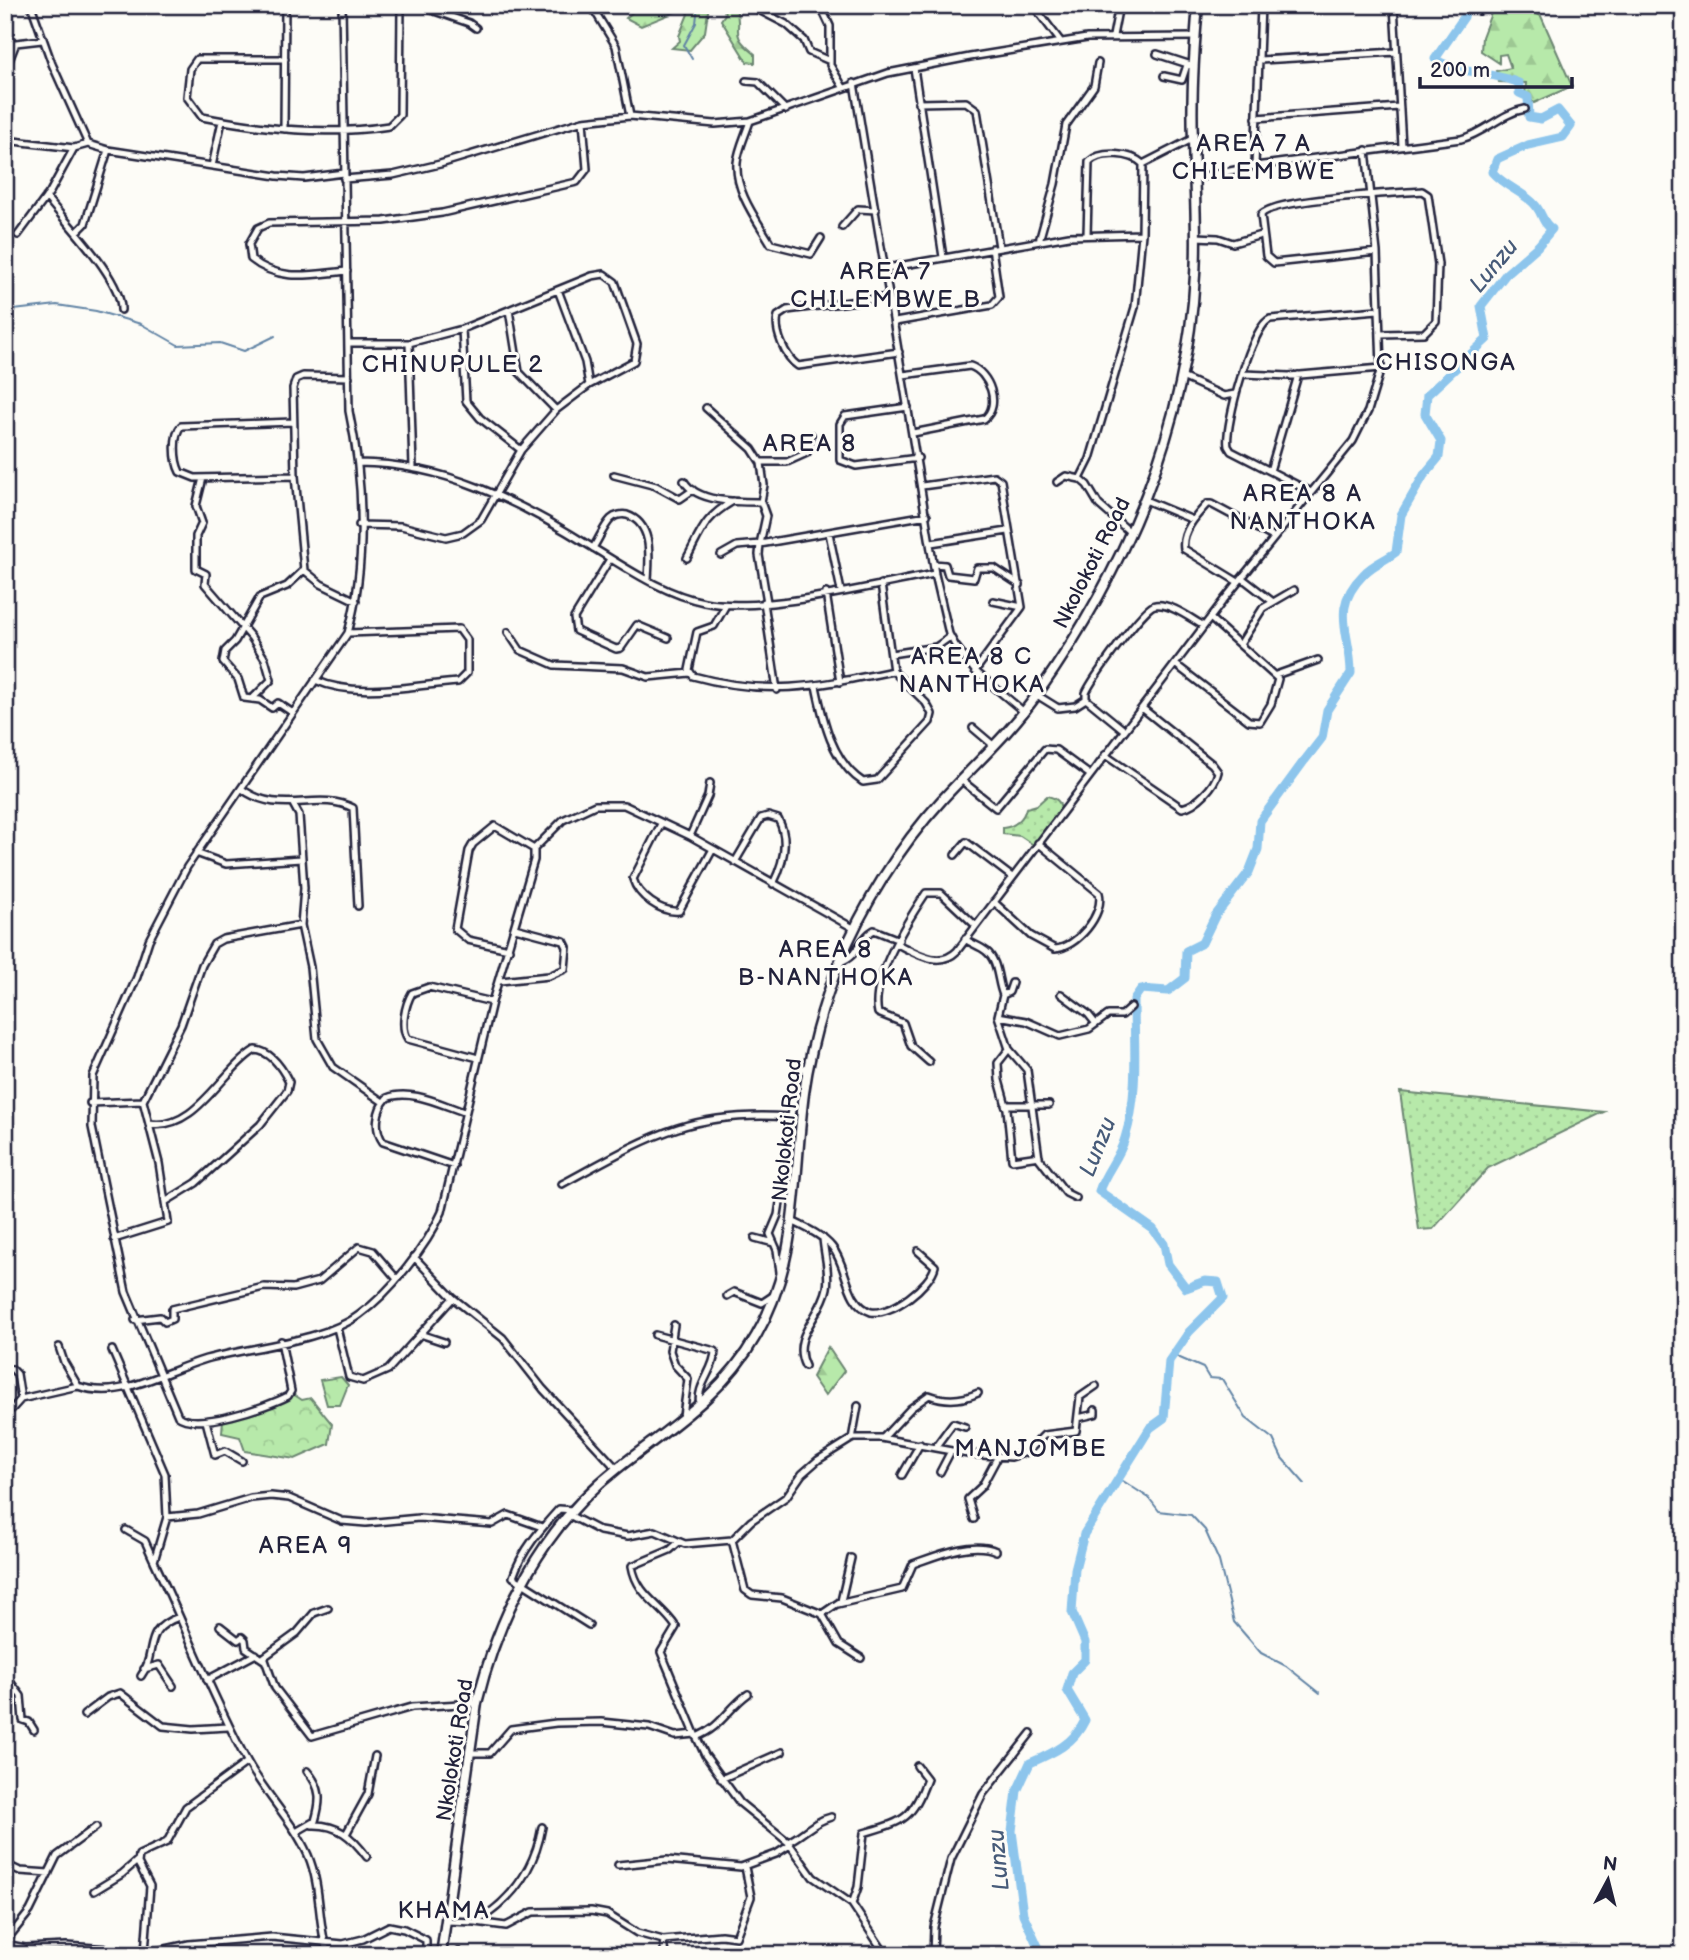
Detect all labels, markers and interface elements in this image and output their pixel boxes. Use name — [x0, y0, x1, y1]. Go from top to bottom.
scale bar — [1420, 46, 1572, 90]
text: 200 m — [1430, 58, 1490, 83]
district label: AREA 7 A CHILEMBWE — [1172, 129, 1336, 186]
water label: Lunzu — [1464, 233, 1525, 299]
district label: AREA 7 CHILEMBWE B — [790, 257, 982, 314]
district label: CHISONGA — [1375, 348, 1517, 377]
district label: CHINUPULE 2 — [362, 350, 544, 379]
district label: AREA 8 — [763, 429, 857, 458]
district label: AREA 8 A NANTHOKA — [1229, 479, 1377, 536]
street label: Nkolokoti Road — [1048, 493, 1136, 633]
district label: AREA 8 C NANTHOKA — [898, 642, 1046, 699]
district label: AREA 8 B-NANTHOKA — [738, 935, 914, 992]
street label: Nkolokoti Road — [767, 1057, 807, 1203]
water label: Lunzu — [1074, 1113, 1123, 1181]
district label: MANJOMBE — [954, 1434, 1108, 1463]
district label: AREA 9 — [259, 1531, 353, 1560]
street label: Nkolokoti Road — [431, 1677, 479, 1823]
water label: Lunzu — [982, 1828, 1016, 1892]
north arrow — [1574, 1844, 1644, 1914]
text: N — [1601, 1852, 1618, 1877]
district label: KHAMA — [397, 1896, 491, 1925]

